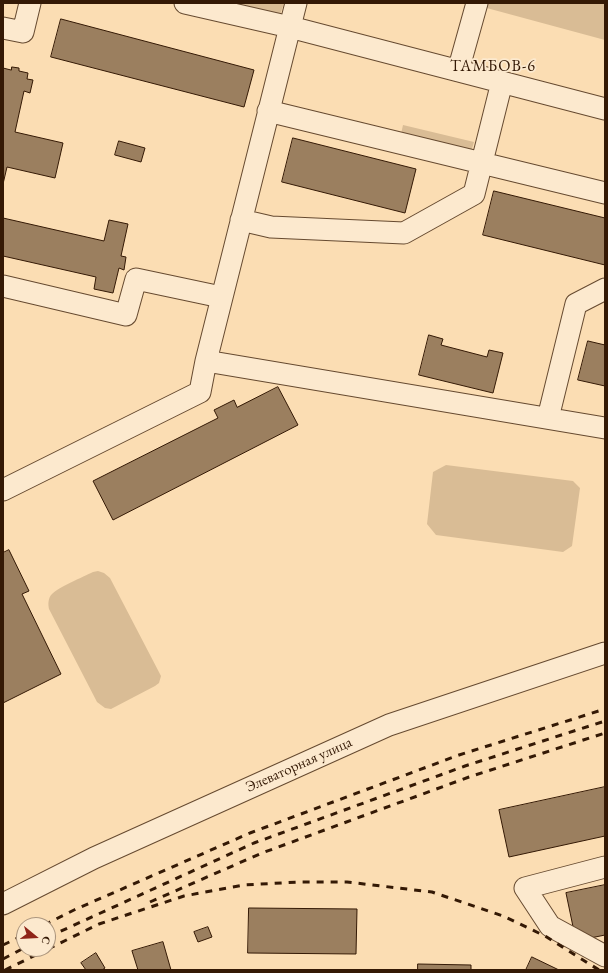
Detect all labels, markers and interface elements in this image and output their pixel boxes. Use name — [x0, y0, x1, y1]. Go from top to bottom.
district label: ТАМБОВ-6 — [450, 57, 536, 77]
street label: Элеваторная улица — [243, 733, 355, 797]
north arrow — [16, 917, 56, 957]
text: С — [39, 935, 54, 946]

